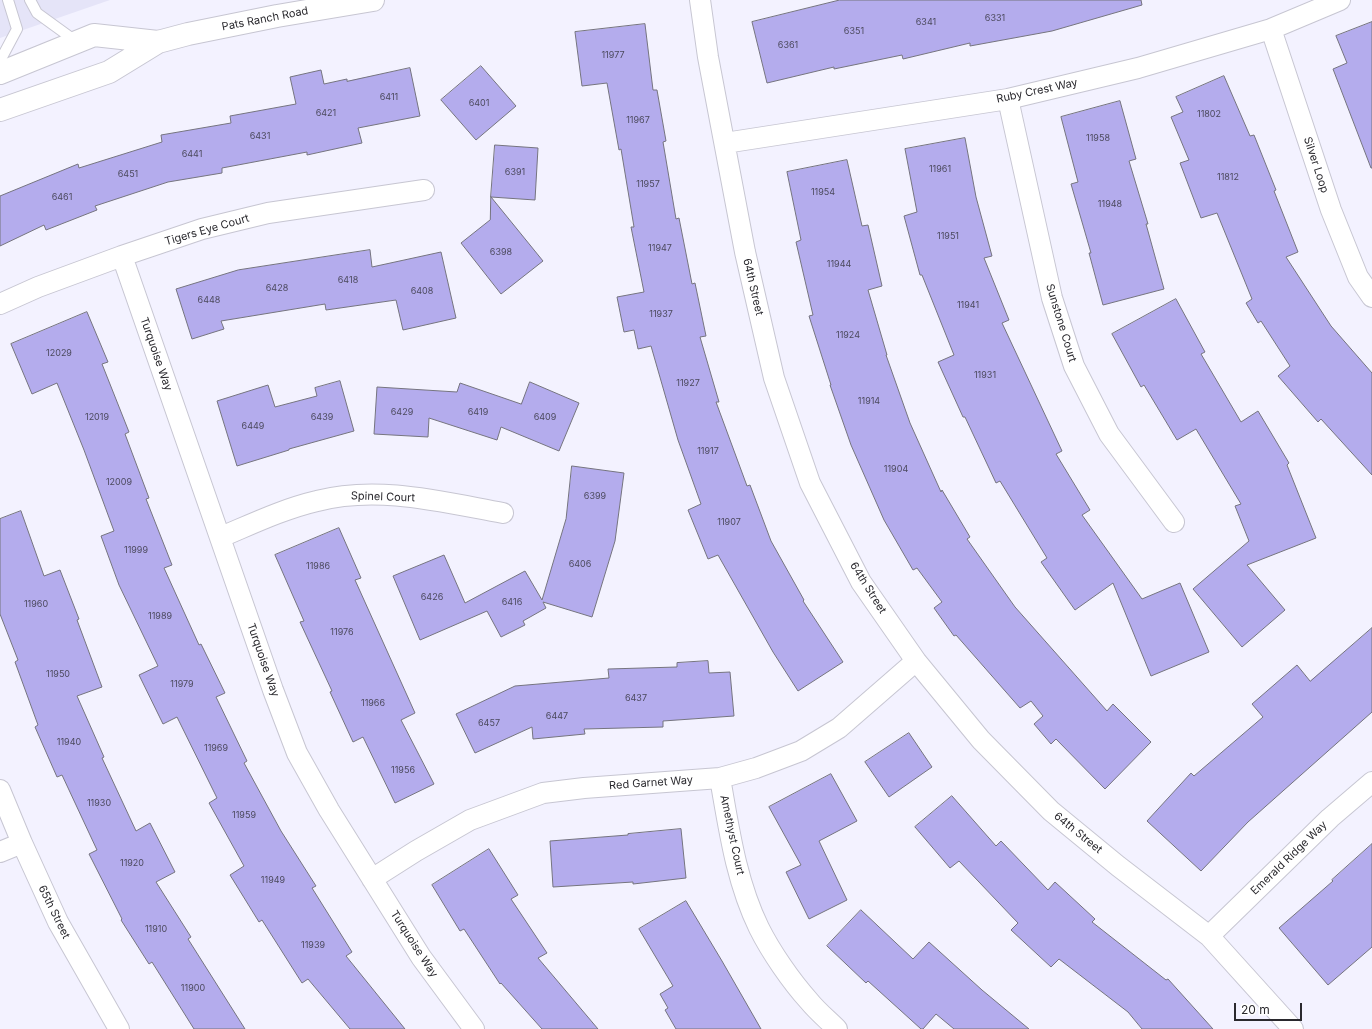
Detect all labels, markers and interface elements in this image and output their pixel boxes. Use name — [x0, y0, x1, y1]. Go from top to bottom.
street label: Pats Ranch Road — [221, 4, 309, 34]
house number: 6331 — [985, 13, 1005, 23]
house number: 6341 — [916, 17, 936, 27]
house number: 6351 — [844, 26, 864, 36]
house number: 6361 — [778, 40, 798, 50]
house number: 11977 — [601, 50, 625, 60]
street label: Ruby Crest Way — [995, 76, 1079, 106]
house number: 6411 — [380, 92, 398, 102]
house number: 6401 — [469, 98, 489, 108]
house number: 6421 — [316, 108, 336, 118]
house number: 11802 — [1197, 109, 1221, 119]
house number: 11967 — [626, 115, 650, 125]
house number: 6431 — [250, 131, 270, 141]
house number: 11958 — [1086, 133, 1110, 143]
street label: Silver Loop — [1301, 135, 1331, 195]
house number: 6441 — [182, 149, 202, 159]
house number: 11961 — [929, 164, 951, 174]
house number: 6391 — [505, 167, 525, 177]
house number: 6451 — [118, 169, 138, 179]
house number: 11812 — [1217, 172, 1239, 182]
house number: 11957 — [636, 179, 660, 189]
house number: 11954 — [811, 187, 835, 197]
house number: 6461 — [52, 192, 72, 202]
house number: 11948 — [1098, 199, 1122, 209]
street label: Tigers Eye Court — [163, 212, 251, 248]
house number: 11951 — [937, 231, 959, 241]
house number: 11947 — [648, 243, 672, 253]
house number: 6398 — [490, 247, 512, 257]
street label: 64th Street — [740, 257, 766, 317]
house number: 11944 — [827, 259, 851, 269]
house number: 6418 — [338, 275, 358, 285]
street label: Sunstone Court — [1043, 282, 1079, 364]
house number: 6428 — [266, 283, 288, 293]
house number: 6408 — [411, 286, 433, 296]
house number: 6448 — [198, 295, 220, 305]
house number: 11941 — [957, 300, 979, 310]
house number: 11937 — [649, 309, 673, 319]
street label: Turquoise Way — [137, 315, 175, 393]
house number: 11924 — [836, 330, 860, 340]
house number: 12029 — [46, 348, 72, 358]
house number: 11931 — [974, 370, 996, 380]
house number: 11927 — [676, 378, 700, 388]
house number: 11914 — [858, 396, 880, 406]
house number: 6429 — [391, 407, 413, 417]
house number: 6419 — [468, 407, 488, 417]
house number: 12019 — [85, 412, 109, 422]
house number: 6439 — [311, 412, 333, 422]
house number: 6409 — [534, 412, 556, 422]
house number: 6449 — [242, 421, 264, 431]
house number: 11917 — [697, 446, 719, 456]
house number: 11904 — [884, 464, 908, 474]
house number: 12009 — [106, 477, 132, 487]
street label: Spinel Court — [351, 489, 415, 505]
house number: 6399 — [584, 491, 606, 501]
house number: 11907 — [717, 517, 741, 527]
house number: 11999 — [124, 545, 148, 555]
house number: 6406 — [569, 559, 591, 569]
street label: 64th Street — [847, 560, 889, 616]
house number: 11986 — [306, 561, 330, 571]
house number: 6426 — [421, 592, 443, 602]
house number: 6416 — [502, 597, 522, 607]
house number: 11960 — [24, 599, 48, 609]
house number: 11989 — [148, 611, 172, 621]
street label: Turquoise Way — [244, 621, 282, 699]
house number: 11976 — [330, 627, 354, 637]
house number: 11950 — [46, 669, 70, 679]
house number: 11979 — [170, 679, 194, 689]
house number: 6437 — [625, 693, 647, 703]
house number: 11966 — [361, 698, 385, 708]
house number: 6447 — [546, 711, 568, 721]
house number: 6457 — [478, 718, 500, 728]
house number: 11940 — [57, 737, 81, 747]
house number: 11969 — [204, 743, 228, 753]
house number: 11956 — [391, 765, 415, 775]
street label: Red Garnet Way — [609, 773, 693, 793]
street label: Amethyst Court — [717, 794, 747, 876]
house number: 11930 — [87, 798, 111, 808]
house number: 11959 — [232, 810, 256, 820]
street label: 64th Street — [1051, 810, 1105, 856]
street label: Emerald Ridge Way — [1248, 818, 1330, 898]
house number: 11920 — [120, 858, 144, 868]
house number: 11949 — [261, 875, 285, 885]
street label: 65th Street — [35, 883, 73, 941]
street label: Turquoise Way — [387, 908, 441, 980]
house number: 11910 — [145, 924, 167, 934]
house number: 11939 — [301, 940, 325, 950]
house number: 11900 — [181, 983, 205, 993]
scale bar — [1236, 995, 1304, 1021]
text: 20 m — [1241, 1002, 1270, 1017]

